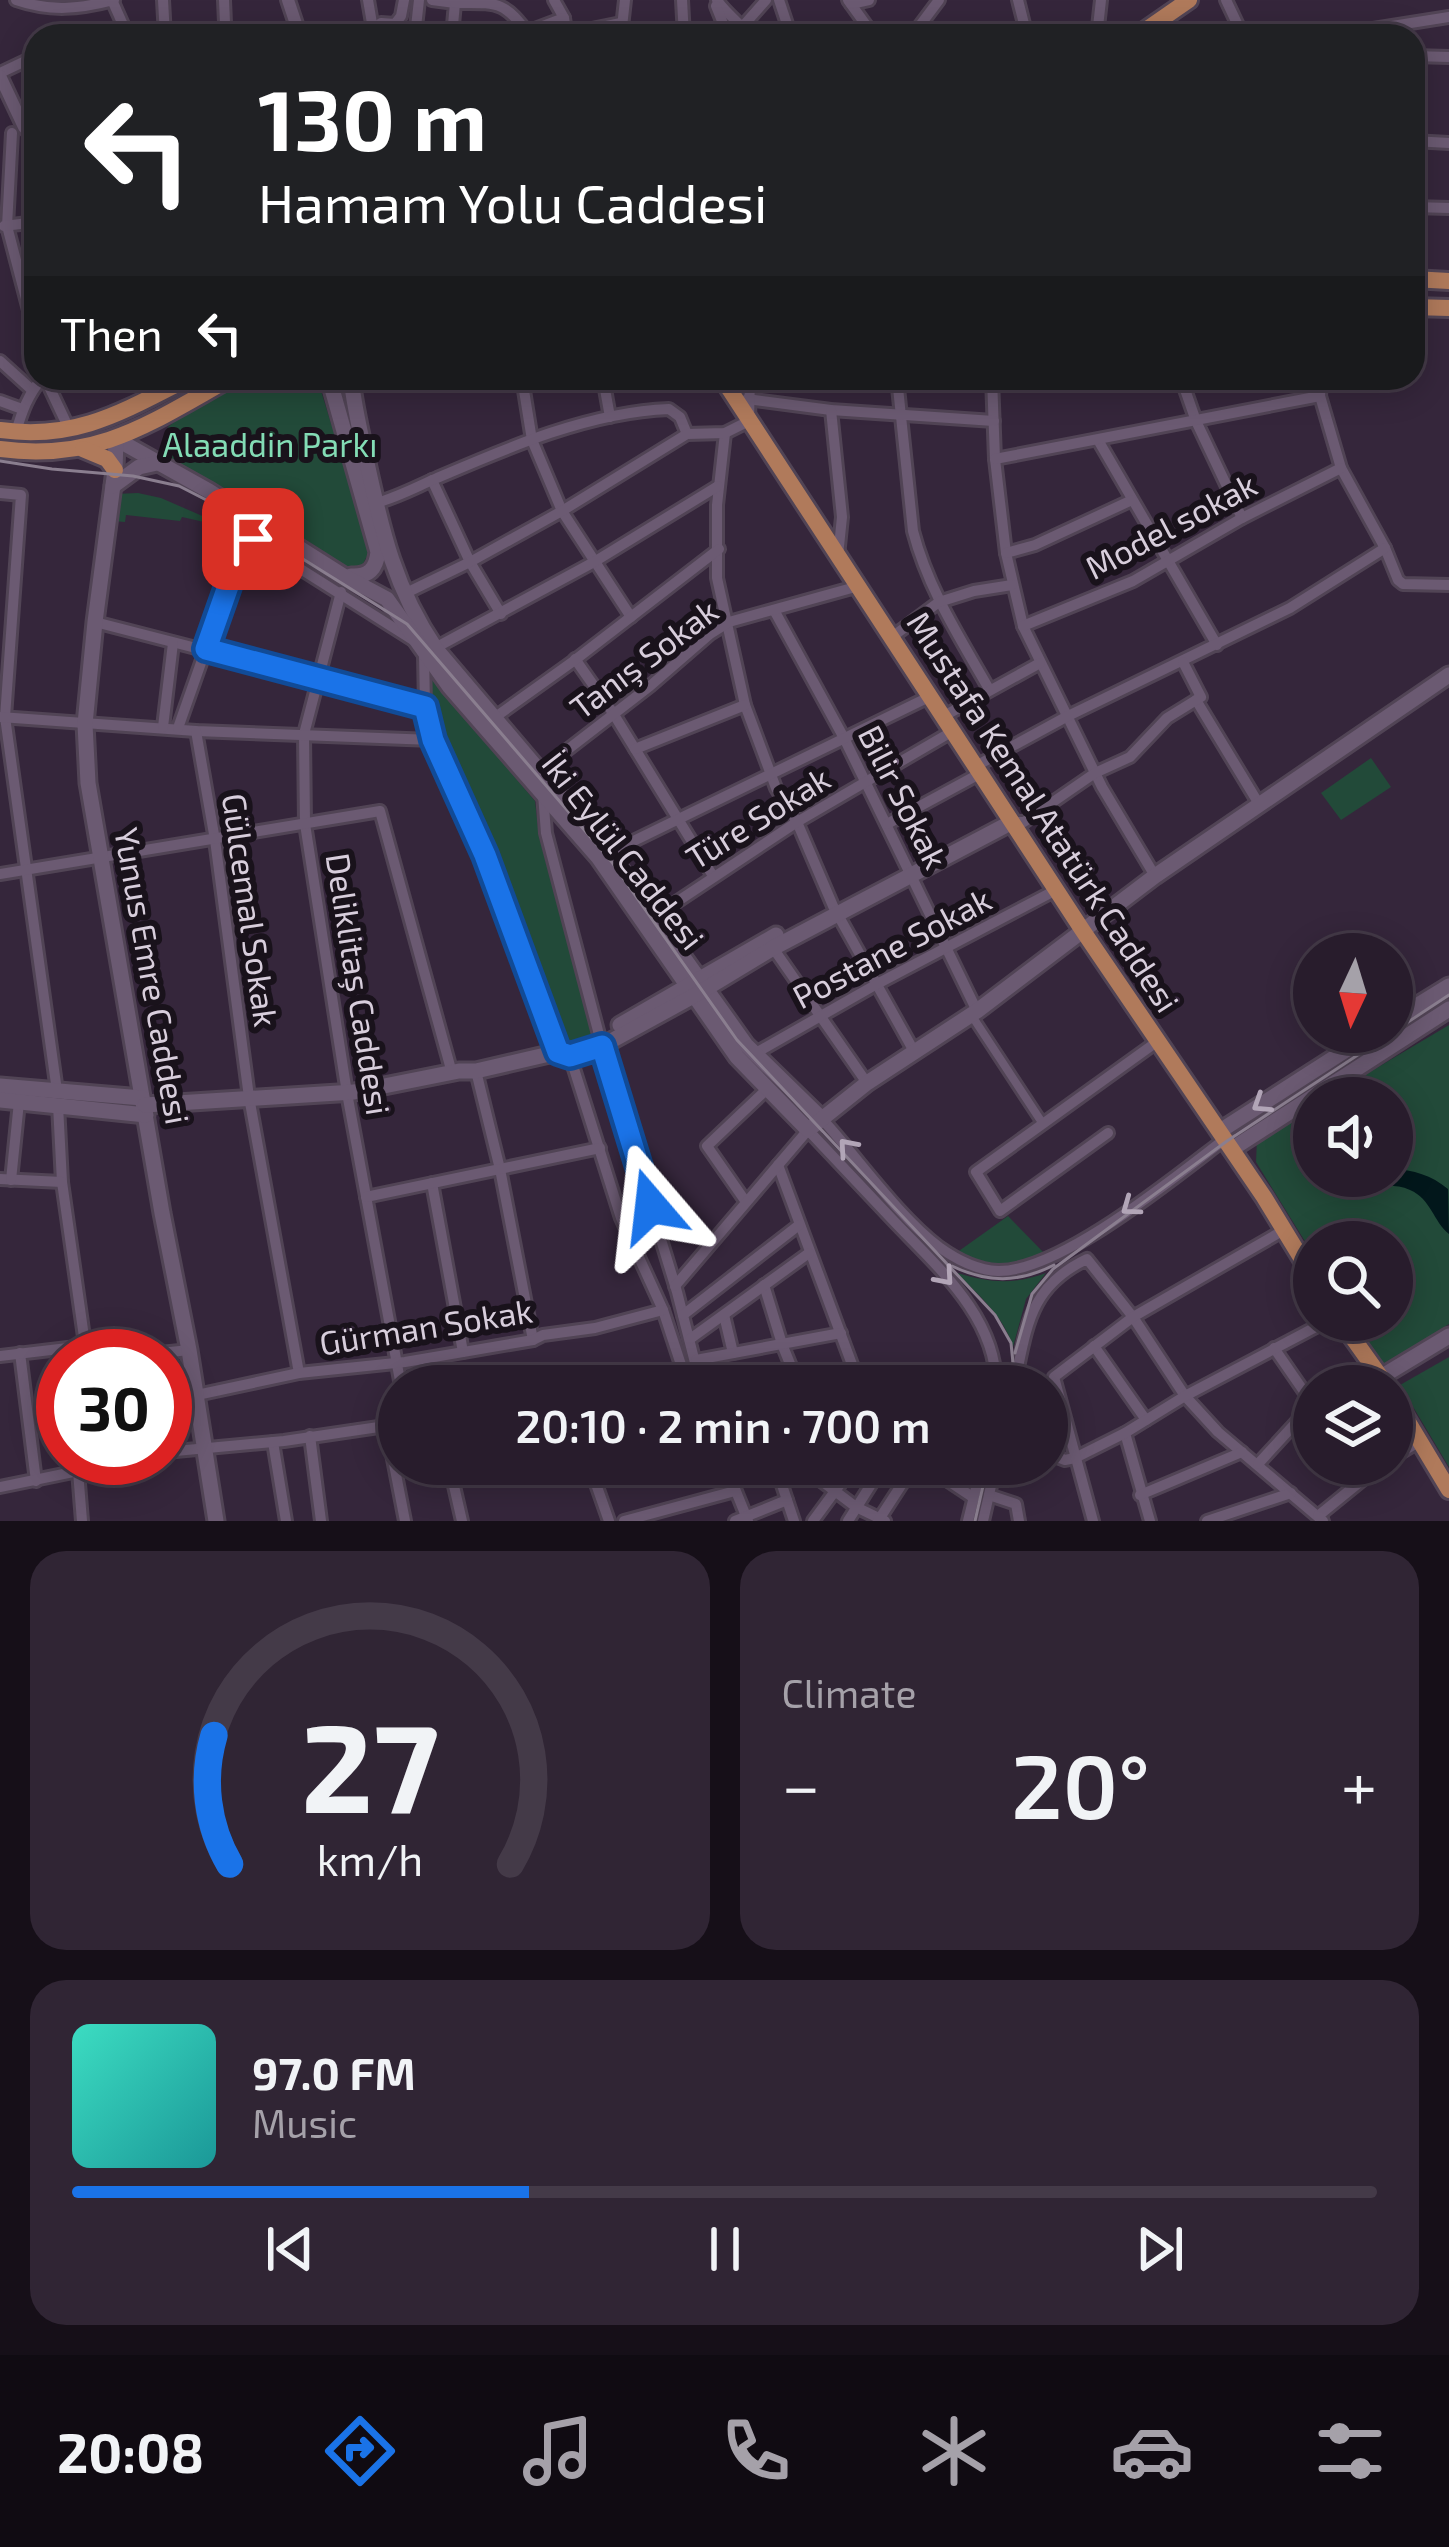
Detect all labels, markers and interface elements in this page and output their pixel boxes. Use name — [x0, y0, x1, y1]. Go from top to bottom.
text: 130 m — [258, 67, 487, 168]
icon: left — [60, 72, 216, 228]
text: Hamam Yolu Caddesi — [258, 169, 767, 234]
icon: left — [187, 300, 253, 366]
text: Then — [60, 306, 163, 360]
park label: Alaaddin Parkı — [163, 424, 377, 464]
street label: Model sokak — [1078, 463, 1263, 587]
pin — [202, 488, 304, 590]
icon: arrive — [220, 506, 286, 572]
street label: Tanış Sokak — [562, 590, 727, 728]
street label: Mustafa Kemal Atatürk Caddesi — [899, 604, 1188, 1019]
street label: Bilir Sokak — [851, 718, 957, 875]
street label: İki Eylül Caddesi — [534, 744, 713, 957]
street label: Türe Sokak — [678, 757, 837, 877]
street label: Gülcemal Sokak — [215, 791, 287, 1029]
street label: Yunus Emre Caddesi — [107, 824, 199, 1127]
street label: Deliklitaş Caddesi — [317, 850, 399, 1118]
street label: Postane Sokak — [786, 878, 998, 1016]
north arrow — [1293, 933, 1413, 1053]
map controls — [1293, 933, 1413, 1485]
button: sound — [1293, 1077, 1413, 1197]
one-way arrow — [1253, 1089, 1275, 1111]
one-way arrow — [840, 1139, 861, 1161]
position arrow — [588, 1143, 714, 1269]
one-way arrow — [1122, 1193, 1143, 1215]
button: search — [1293, 1221, 1413, 1341]
one-way arrow — [931, 1263, 952, 1285]
street label: Gürman Sokak — [316, 1289, 535, 1363]
speed limit sign: 30 — [36, 1329, 192, 1485]
button: layers — [1293, 1365, 1413, 1485]
text: 20:10 · 2 min · 700 m — [515, 1398, 931, 1452]
text: Climate — [782, 1669, 916, 1716]
text: 27 — [301, 1688, 439, 1838]
text: 20° — [1011, 1729, 1150, 1837]
text: − — [782, 1744, 820, 1823]
text: + — [1341, 1744, 1377, 1823]
text: km/h — [316, 1832, 423, 1884]
text: 97.0 FM — [252, 2045, 416, 2099]
text: Music — [252, 2099, 357, 2146]
icon: previous — [257, 2216, 323, 2282]
icon: pause — [692, 2216, 758, 2282]
icon: next — [1127, 2216, 1193, 2282]
icon: directions — [318, 2409, 402, 2493]
icon: music — [516, 2409, 600, 2493]
icon: phone — [714, 2409, 798, 2493]
icon: climate — [912, 2409, 996, 2493]
icon: car — [1110, 2409, 1194, 2493]
icon: filters — [1308, 2409, 1392, 2493]
text: 20:08 — [57, 2419, 204, 2484]

